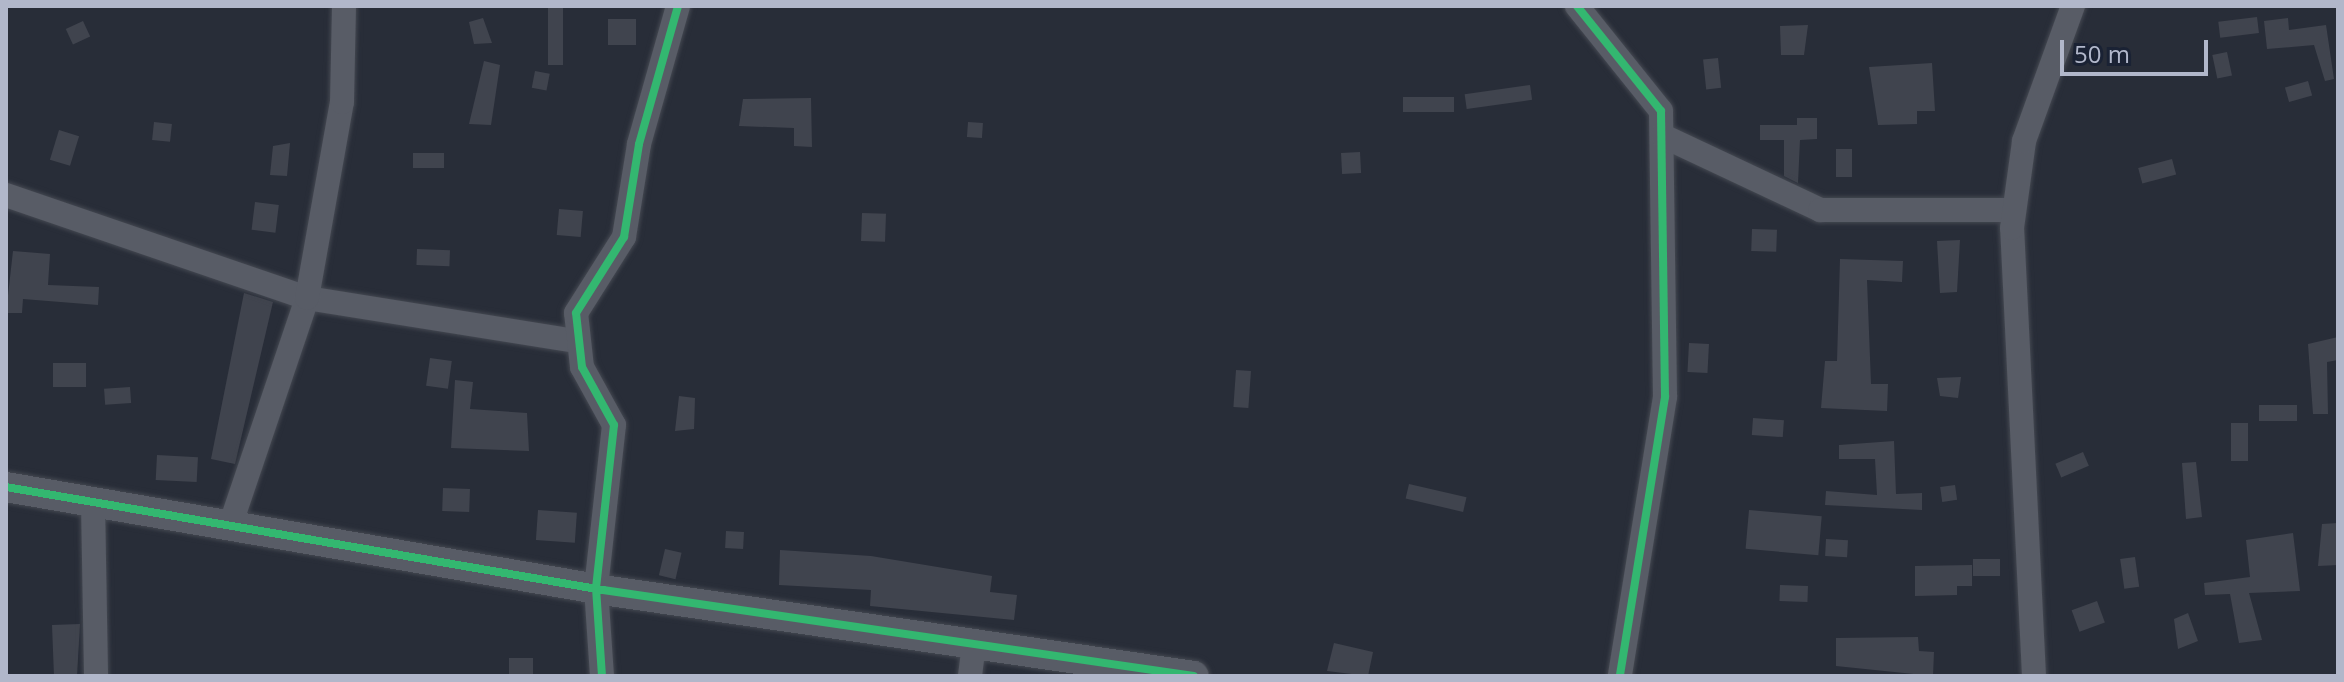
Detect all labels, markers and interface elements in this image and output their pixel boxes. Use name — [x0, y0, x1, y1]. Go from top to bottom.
scale bar — [2064, 24, 2212, 74]
text: 50 m — [2074, 37, 2130, 70]

